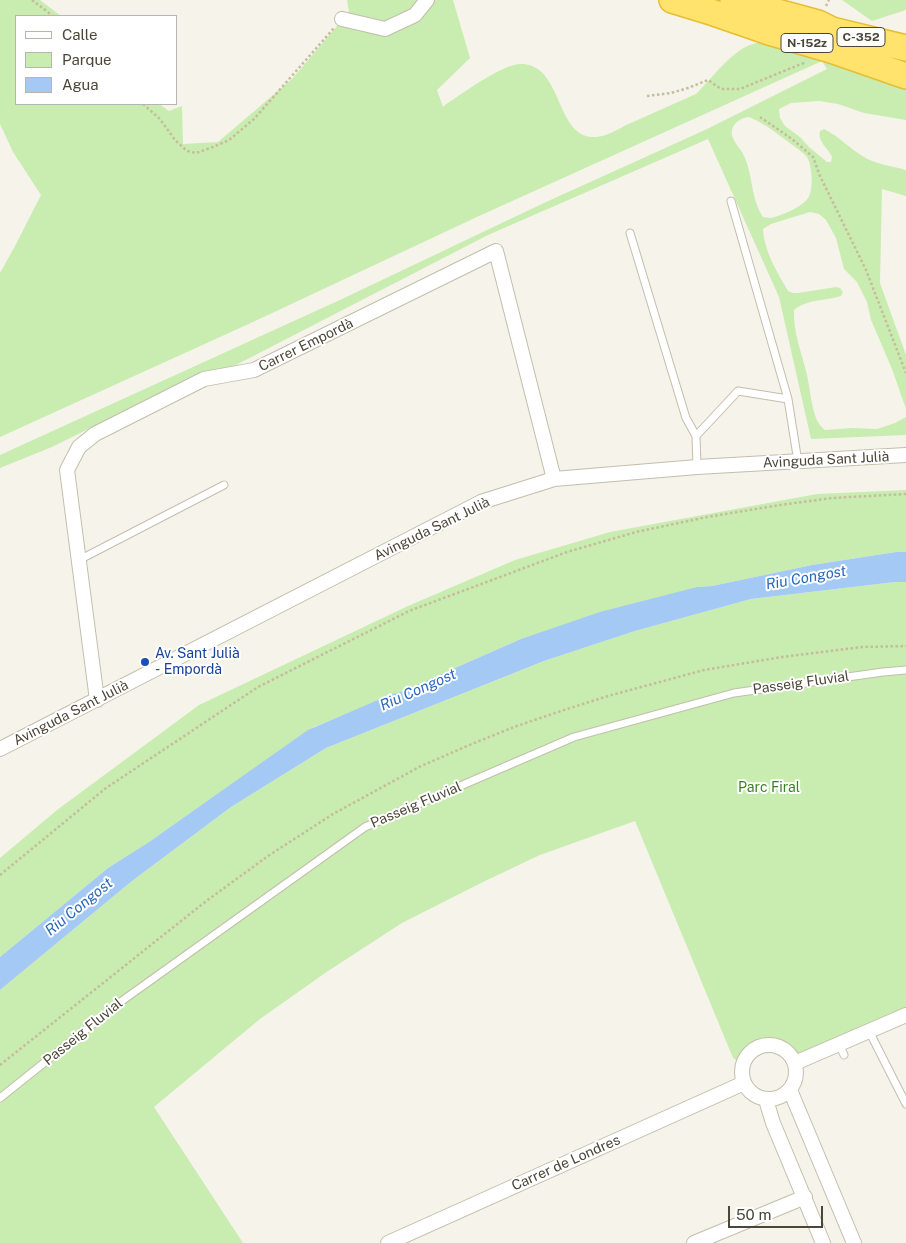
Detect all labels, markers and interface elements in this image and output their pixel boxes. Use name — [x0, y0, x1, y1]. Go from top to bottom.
legend — [15, 15, 178, 105]
text: Calle — [62, 26, 98, 43]
road number: C-352 — [837, 28, 885, 46]
road number: N-152z — [781, 34, 833, 52]
text: Parque — [62, 51, 112, 68]
text: Agua — [62, 76, 99, 93]
street label: Carrer Empordà — [256, 315, 356, 375]
street label: Avinguda Sant Julià — [762, 448, 890, 472]
street label: Avinguda Sant Julià — [371, 494, 493, 564]
water label: Riu Congost — [764, 562, 848, 594]
place label: Av. Sant Julià - Empordà — [155, 646, 240, 679]
marker: Av. Sant Julià - Empordà — [139, 656, 151, 668]
water label: Riu Congost — [377, 665, 459, 715]
street label: Passeig Fluvial — [752, 668, 850, 698]
street label: Avinguda Sant Julià — [11, 677, 131, 749]
street label: Passeig Fluvial — [368, 778, 464, 832]
park label: Parc Firal — [738, 780, 800, 796]
water label: Riu Congost — [42, 874, 116, 940]
street label: Passeig Fluvial — [40, 995, 126, 1069]
street label: Carrer de Londres — [509, 1131, 623, 1195]
scale bar — [731, 1196, 826, 1228]
text: 50 m — [736, 1206, 771, 1223]

